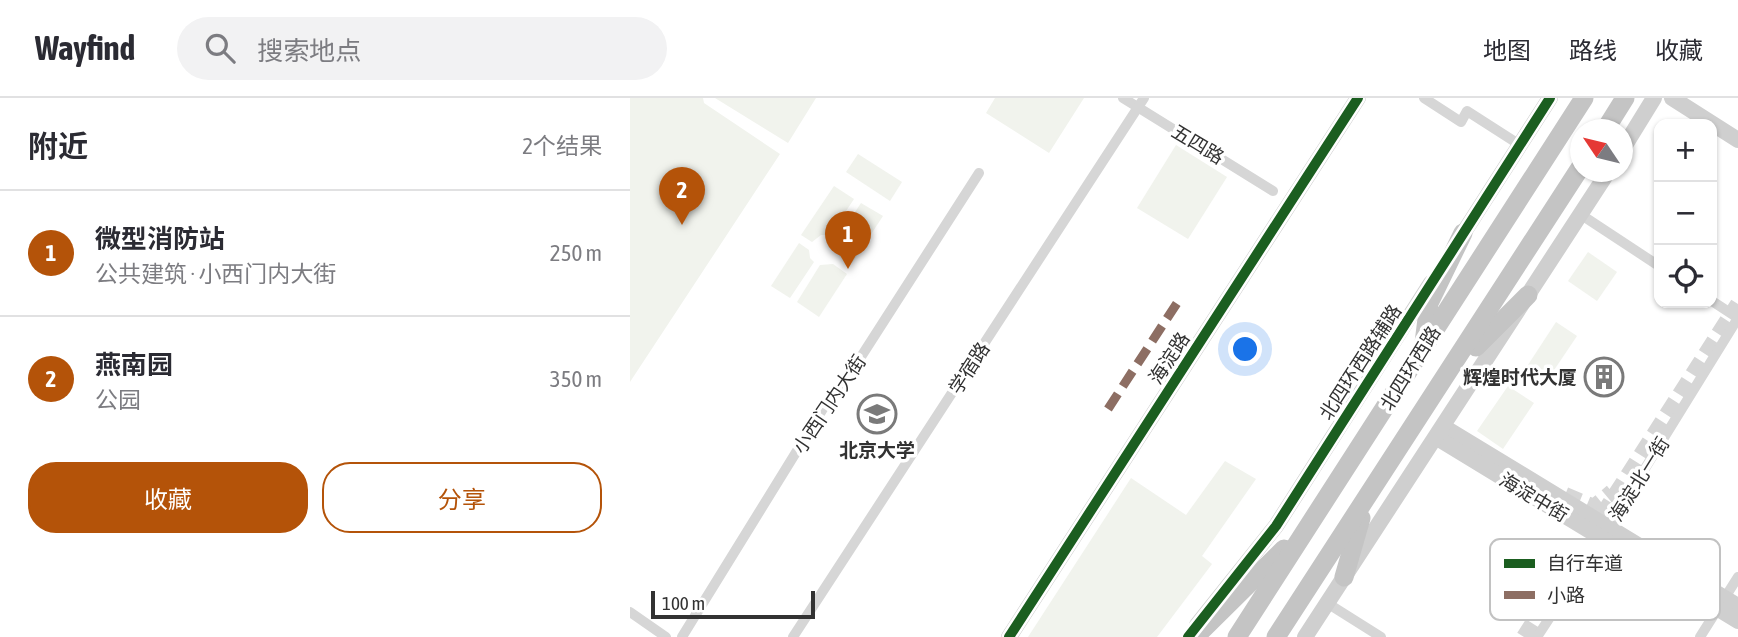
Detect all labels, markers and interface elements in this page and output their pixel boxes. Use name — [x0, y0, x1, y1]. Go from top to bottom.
search box — [177, 17, 667, 80]
text: Wayfind — [35, 29, 135, 67]
icon: search — [201, 29, 239, 67]
text: 搜索地点 — [257, 36, 361, 66]
text: 地图 — [1483, 37, 1531, 64]
text: 路线 — [1569, 37, 1617, 64]
text: 收藏 — [1655, 37, 1703, 64]
north arrow — [1570, 119, 1633, 182]
map controls — [1654, 119, 1717, 308]
button: + — [1654, 119, 1717, 182]
street label: 五四路 — [1168, 120, 1228, 168]
text: 附近 — [28, 129, 88, 163]
text: 2个结果 — [522, 133, 602, 159]
pin: 2 — [659, 167, 705, 225]
button: − — [1654, 182, 1717, 245]
pin: 1 — [825, 211, 871, 269]
text: 微型消防站 — [95, 224, 225, 254]
text: 1 — [46, 240, 56, 266]
text: 250 m — [550, 240, 602, 266]
button: locate — [1654, 245, 1717, 308]
text: 公共建筑 · 小西门内大街 — [95, 261, 336, 287]
street label: 北四环西路辅路 — [1315, 300, 1405, 424]
street label: 北四环西路 — [1375, 322, 1445, 414]
street label: 海淀路 — [1144, 328, 1194, 388]
your location — [1228, 332, 1262, 366]
street label: 学宿路 — [944, 338, 994, 398]
text: 燕南园 — [95, 350, 173, 380]
street label: 小西门内大街 — [788, 351, 870, 457]
building icon: 辉煌时代大厦 — [1583, 356, 1625, 398]
text: 2 — [46, 366, 56, 392]
text: 350 m — [550, 366, 602, 392]
place label: 辉煌时代大厦 — [1463, 366, 1577, 388]
text: 公园 — [95, 387, 141, 413]
school or university icon: 北京大学 — [856, 393, 898, 435]
street label: 海淀北一街 — [1604, 433, 1674, 525]
place label: 北京大学 — [839, 439, 915, 461]
button: 收藏 — [28, 462, 308, 533]
button: 分享 — [322, 462, 602, 533]
street label: 海淀中街 — [1496, 468, 1572, 526]
legend — [1490, 539, 1720, 620]
text: 自行车道 — [1547, 552, 1623, 574]
text: 小路 — [1547, 584, 1585, 606]
scale bar — [651, 588, 816, 620]
text: 100 m — [662, 592, 705, 614]

